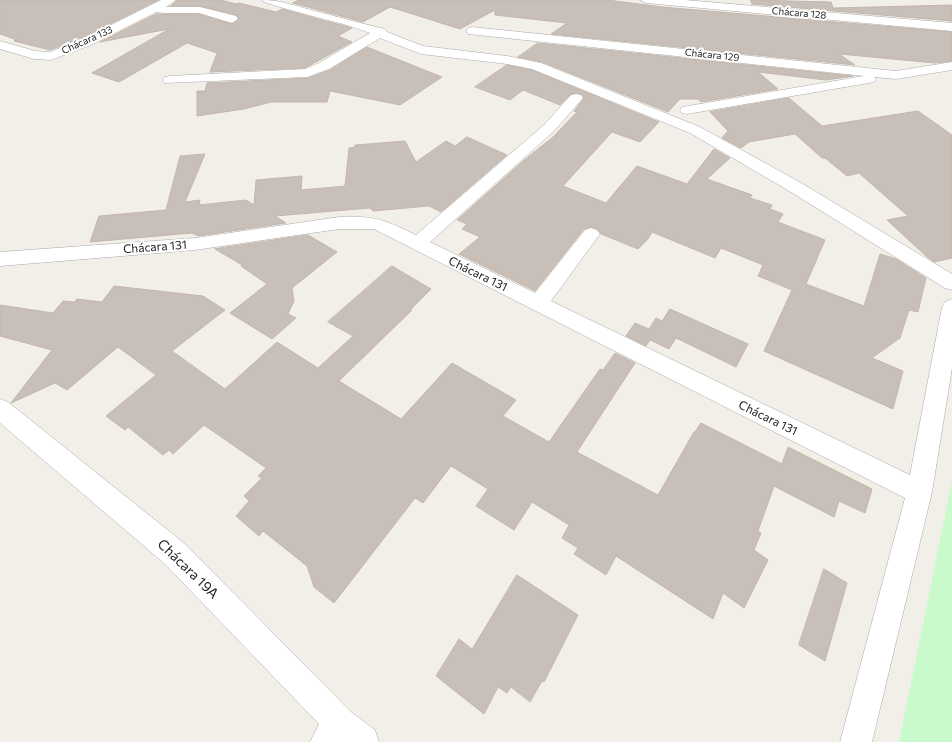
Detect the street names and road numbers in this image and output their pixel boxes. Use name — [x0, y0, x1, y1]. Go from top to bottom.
street label: Chácara 128 — [771, 5, 827, 21]
street label: Chácara 133 — [60, 23, 114, 57]
street label: Chácara 129 — [684, 46, 740, 64]
street label: Chácara 131 — [123, 238, 187, 256]
street label: Chácara 131 — [446, 254, 510, 294]
street label: Chácara 131 — [736, 398, 800, 438]
street label: Chácara 19A — [154, 536, 222, 602]

